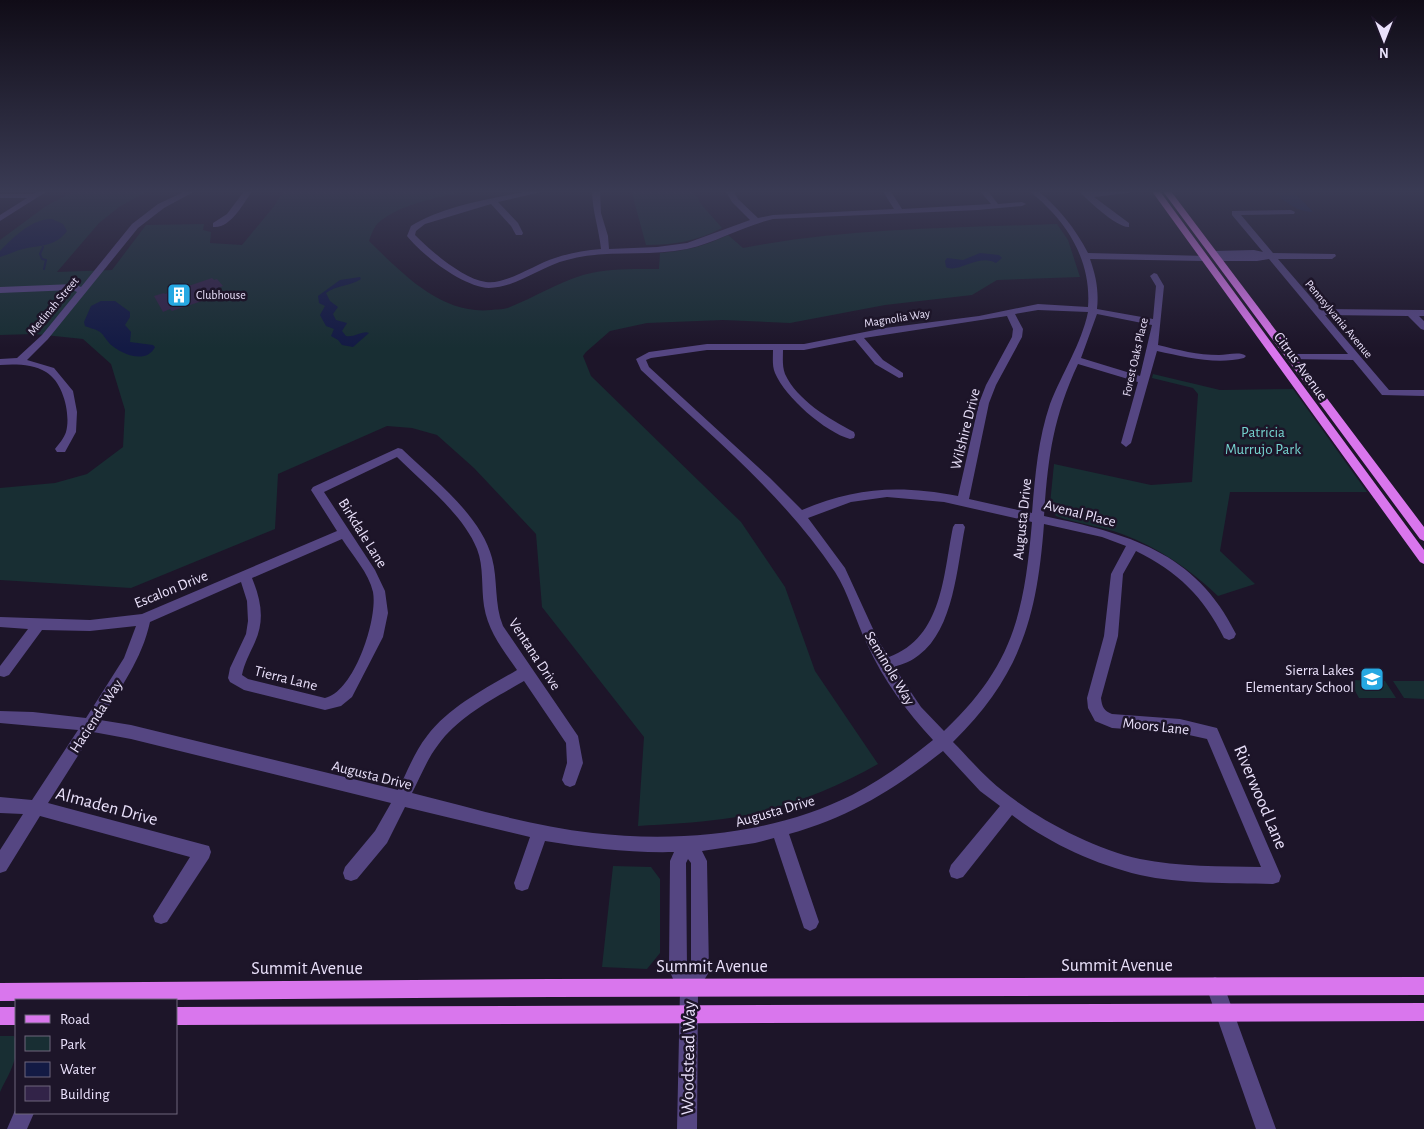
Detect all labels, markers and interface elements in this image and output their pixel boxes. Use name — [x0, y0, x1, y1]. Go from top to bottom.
north arrow — [1359, 15, 1409, 65]
text: N — [1379, 45, 1389, 59]
street label: Medinah Street — [25, 274, 81, 337]
street label: Pennsylvania Avenue — [1302, 278, 1375, 361]
building icon: Clubhouse — [166, 282, 192, 308]
place label: Clubhouse — [196, 289, 246, 301]
street label: Magnolia Way — [863, 307, 931, 330]
street label: Forest Oaks Place — [1120, 317, 1150, 397]
street label: Citrus Avenue — [1271, 329, 1330, 403]
street label: Wilshire Drive — [948, 387, 983, 471]
park label: Patricia Murrujo Park — [1225, 425, 1301, 457]
street label: Augusta Drive — [1011, 477, 1034, 561]
street label: Birkdale Lane — [335, 496, 390, 571]
street label: Avenal Place — [1042, 497, 1117, 530]
street label: Escalon Drive — [132, 568, 210, 611]
street label: Ventana Drive — [506, 616, 563, 693]
street label: Seminole Way — [862, 629, 918, 708]
street label: Tierra Lane — [253, 663, 319, 694]
place label: Sierra Lakes Elementary School — [1245, 663, 1354, 695]
school or university icon: Sierra Lakes Elementary School — [1359, 666, 1385, 692]
street label: Hacienda Way — [67, 677, 126, 756]
street label: Moors Lane — [1122, 716, 1190, 737]
street label: Riverwood Lane — [1230, 743, 1290, 852]
street label: Augusta Drive — [330, 758, 414, 793]
street label: Almaden Drive — [54, 785, 160, 829]
street label: Augusta Drive — [734, 793, 817, 830]
street label: Summit Avenue — [1061, 957, 1173, 975]
street label: Summit Avenue — [656, 958, 768, 976]
street label: Summit Avenue — [251, 960, 363, 978]
legend — [15, 999, 178, 1114]
street label: Woodstead Way — [679, 1000, 699, 1115]
text: Road — [60, 1012, 90, 1027]
text: Park — [60, 1037, 86, 1052]
text: Water — [60, 1062, 96, 1077]
text: Building — [60, 1087, 110, 1102]

